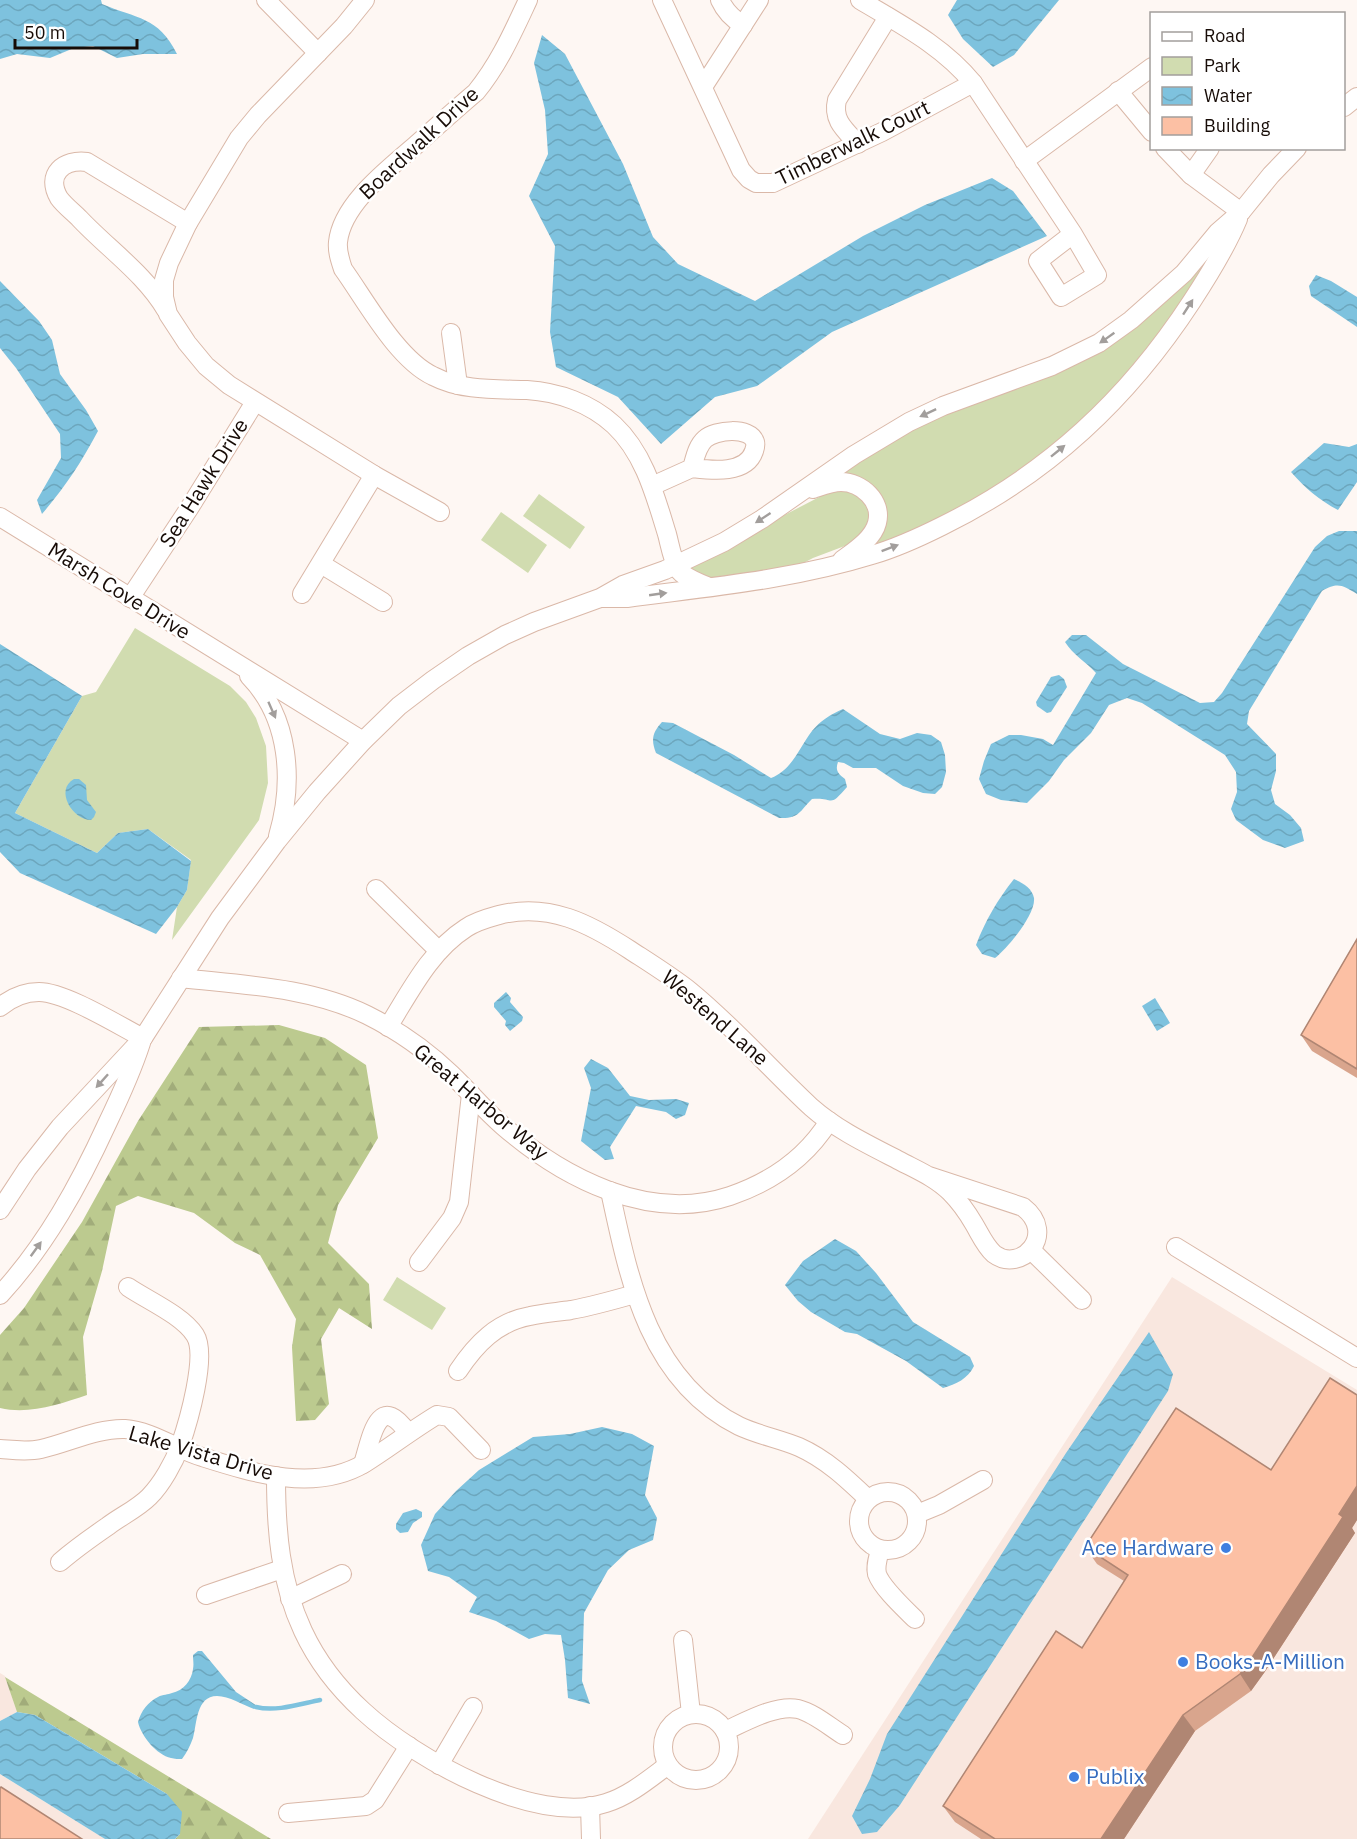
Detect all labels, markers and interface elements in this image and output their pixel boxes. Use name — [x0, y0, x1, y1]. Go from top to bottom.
scale bar — [15, 12, 136, 50]
legend — [1150, 12, 1345, 150]
text: 50 m — [24, 21, 66, 44]
text: Road — [1204, 24, 1245, 47]
text: Park — [1204, 54, 1241, 77]
street label: Boardwalk Drive — [352, 79, 484, 205]
text: Water — [1204, 84, 1253, 107]
street label: Timberwalk Court — [771, 93, 934, 191]
text: Building — [1204, 114, 1271, 137]
one-way arrow — [1182, 299, 1193, 315]
one-way arrow — [1099, 332, 1115, 344]
one-way arrow — [919, 409, 936, 418]
street label: Sea Hawk Drive — [152, 413, 254, 552]
one-way arrow — [1050, 445, 1066, 458]
one-way arrow — [756, 512, 772, 524]
street label: Marsh Cove Drive — [43, 535, 196, 645]
one-way arrow — [881, 543, 899, 553]
one-way arrow — [649, 589, 668, 598]
one-way arrow — [268, 702, 277, 719]
street label: Westend Lane — [656, 963, 775, 1071]
street label: Great Harbor Way — [408, 1037, 555, 1166]
one-way arrow — [96, 1074, 110, 1088]
one-way arrow — [30, 1241, 42, 1256]
street label: Lake Vista Drive — [126, 1418, 277, 1486]
place label: Ace Hardware — [1082, 1533, 1214, 1561]
marker: Ace Hardware — [1219, 1541, 1233, 1555]
place label: Books-A-Million — [1195, 1647, 1345, 1675]
marker: Books-A-Million — [1176, 1655, 1190, 1669]
place label: Publix — [1086, 1762, 1145, 1790]
marker: Publix — [1067, 1770, 1081, 1784]

